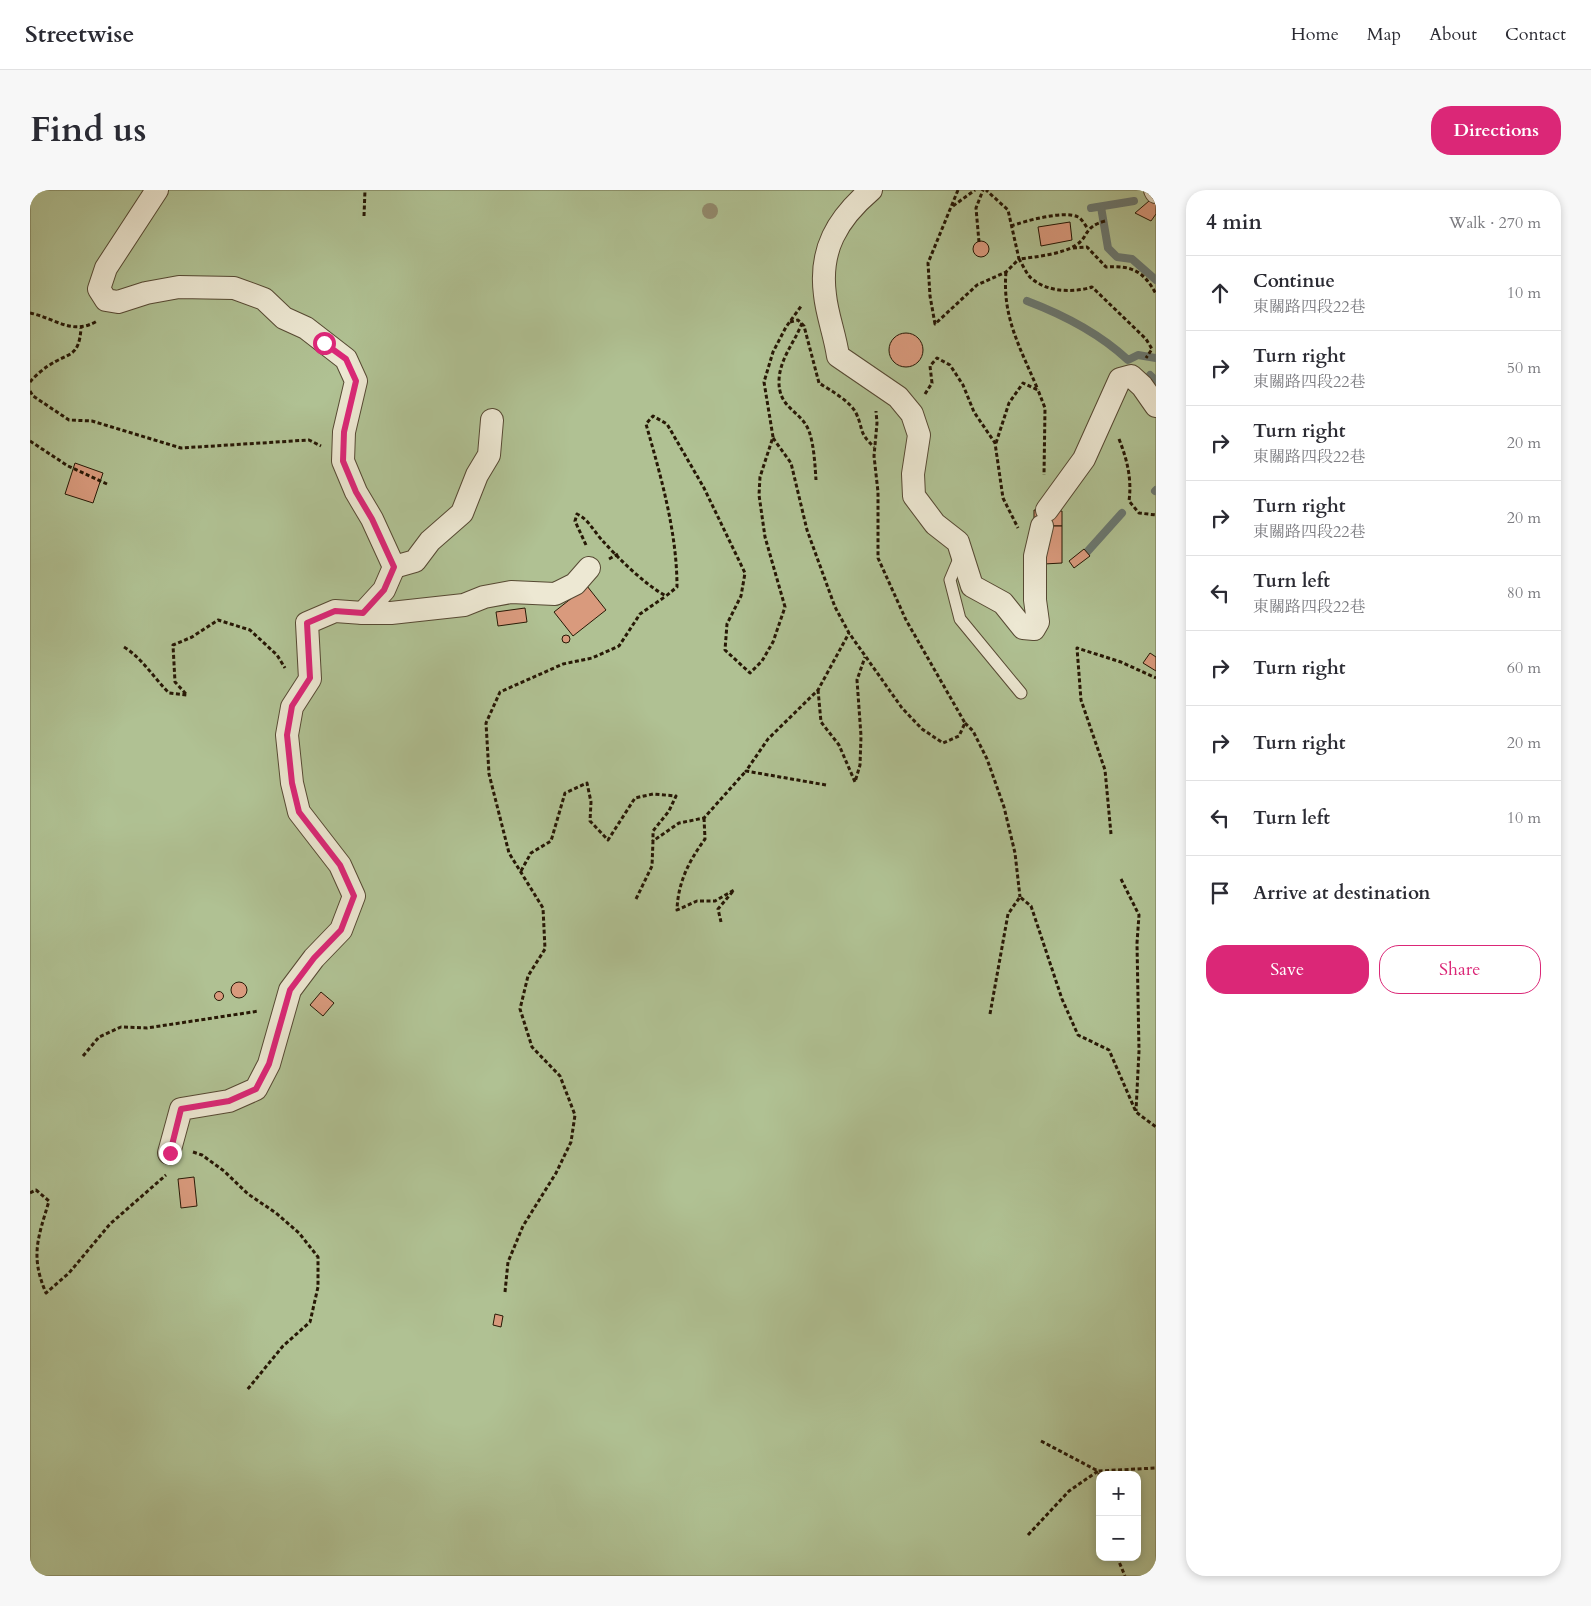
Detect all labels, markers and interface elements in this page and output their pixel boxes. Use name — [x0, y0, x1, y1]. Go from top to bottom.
text: Streetwise — [25, 18, 134, 51]
text: Home — [1291, 22, 1339, 47]
text: Map — [1367, 22, 1401, 47]
text: About — [1429, 22, 1477, 47]
text: Contact — [1505, 22, 1566, 47]
text: Find us — [30, 106, 146, 154]
button: Directions — [1431, 106, 1561, 155]
text: 4 min — [1206, 208, 1262, 237]
text: Walk · 270 m — [1449, 212, 1541, 234]
text: Continue — [1253, 268, 1335, 294]
icon: ahead — [1206, 279, 1234, 307]
text: 10 m — [1507, 282, 1541, 304]
text: 東關路四段22巷 — [1253, 296, 1365, 318]
route start — [313, 332, 336, 355]
text: Turn right — [1253, 343, 1345, 369]
icon: right — [1206, 354, 1234, 382]
text: 50 m — [1507, 357, 1541, 379]
text: 東關路四段22巷 — [1253, 371, 1365, 393]
text: Turn right — [1253, 418, 1345, 444]
icon: right — [1206, 429, 1234, 457]
text: 20 m — [1507, 432, 1541, 454]
text: 東關路四段22巷 — [1253, 446, 1365, 468]
text: Turn right — [1253, 493, 1345, 519]
icon: right — [1206, 504, 1234, 532]
text: 20 m — [1507, 507, 1541, 529]
text: 東關路四段22巷 — [1253, 521, 1365, 543]
text: Turn left — [1253, 568, 1330, 594]
icon: left — [1206, 579, 1234, 607]
text: 80 m — [1507, 582, 1541, 604]
text: 東關路四段22巷 — [1253, 596, 1365, 618]
icon: right — [1206, 654, 1234, 682]
text: Turn right — [1253, 655, 1345, 681]
text: 60 m — [1507, 657, 1541, 679]
icon: right — [1206, 729, 1234, 757]
text: Turn right — [1253, 730, 1345, 756]
text: 20 m — [1507, 732, 1541, 754]
icon: left — [1206, 804, 1234, 832]
text: Turn left — [1253, 805, 1330, 831]
text: 10 m — [1507, 807, 1541, 829]
icon: arrive — [1206, 879, 1234, 907]
text: Arrive at destination — [1253, 880, 1430, 906]
button: Save — [1206, 945, 1369, 994]
button: Share — [1379, 945, 1541, 994]
route end — [159, 1142, 182, 1165]
map controls — [1096, 1471, 1141, 1561]
button: + — [1096, 1471, 1141, 1516]
button: − — [1096, 1516, 1141, 1561]

